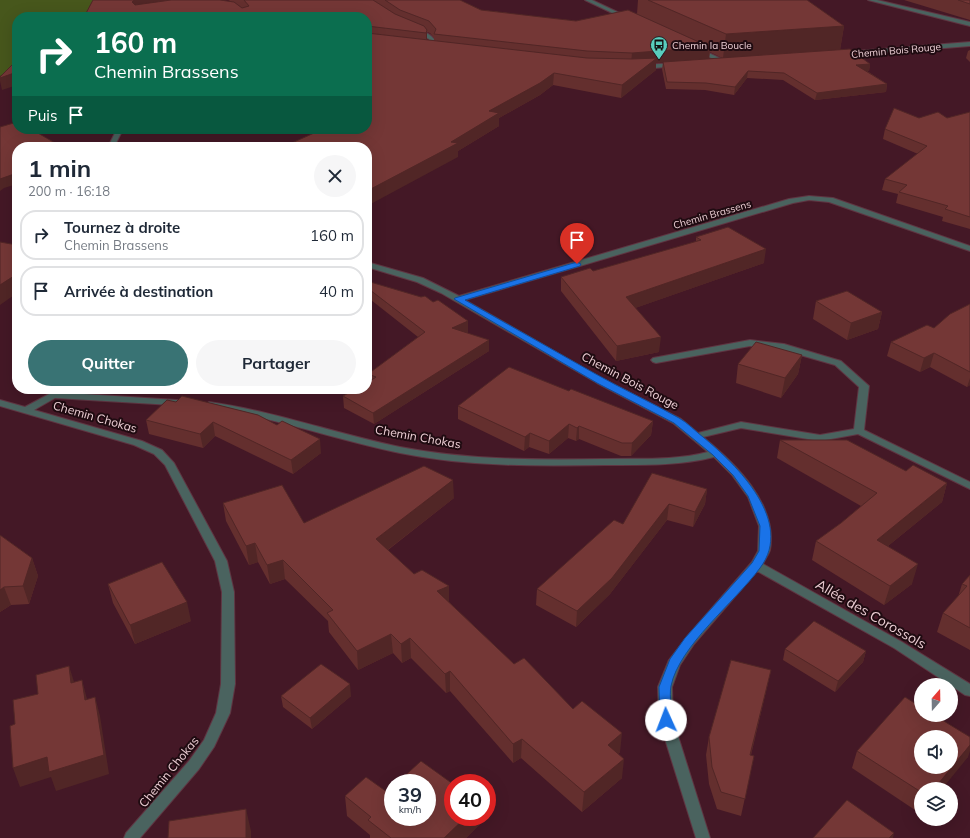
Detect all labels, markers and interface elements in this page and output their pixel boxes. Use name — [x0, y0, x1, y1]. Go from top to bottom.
text: 160 m — [94, 25, 177, 60]
icon: right — [28, 28, 80, 80]
bus stop icon: Chemin la Boucle — [649, 35, 669, 60]
place label: Chemin la Boucle — [672, 39, 752, 52]
street label: Chemin Bois Rouge — [851, 40, 941, 61]
text: Chemin Brassens — [94, 60, 239, 83]
icon: arrive — [65, 104, 87, 126]
text: Puis — [28, 106, 57, 125]
text: 1 min — [28, 153, 91, 183]
button: close — [314, 155, 356, 197]
text: 200 m · 16:18 — [28, 183, 110, 199]
street label: Chemin Brassens — [672, 197, 753, 232]
text: Tournez à droite — [64, 218, 180, 237]
pin — [560, 223, 594, 264]
icon: right — [30, 224, 52, 246]
text: 160 m — [310, 226, 354, 245]
icon: arrive — [566, 229, 588, 251]
text: Chemin Brassens — [64, 237, 168, 253]
icon: arrive — [30, 280, 52, 302]
text: Arrivée à destination — [64, 282, 213, 301]
text: 40 m — [319, 282, 354, 301]
button: Quitter — [28, 340, 188, 386]
button: Partager — [196, 340, 356, 386]
street label: Chemin Bois Rouge — [579, 349, 681, 413]
street label: Chemin Chokas — [51, 397, 139, 436]
street label: Chemin Chokas — [374, 422, 462, 451]
street label: Allée des Corossols — [813, 575, 930, 653]
north arrow — [914, 678, 958, 722]
map controls — [914, 678, 958, 826]
position arrow — [645, 699, 687, 741]
button: sound — [914, 730, 958, 774]
street label: Chemin Chokas — [136, 733, 202, 810]
speed limit sign: 40 — [444, 774, 496, 826]
text: 39 — [398, 782, 422, 807]
button: layers — [914, 782, 958, 826]
text: km/h — [399, 803, 421, 816]

